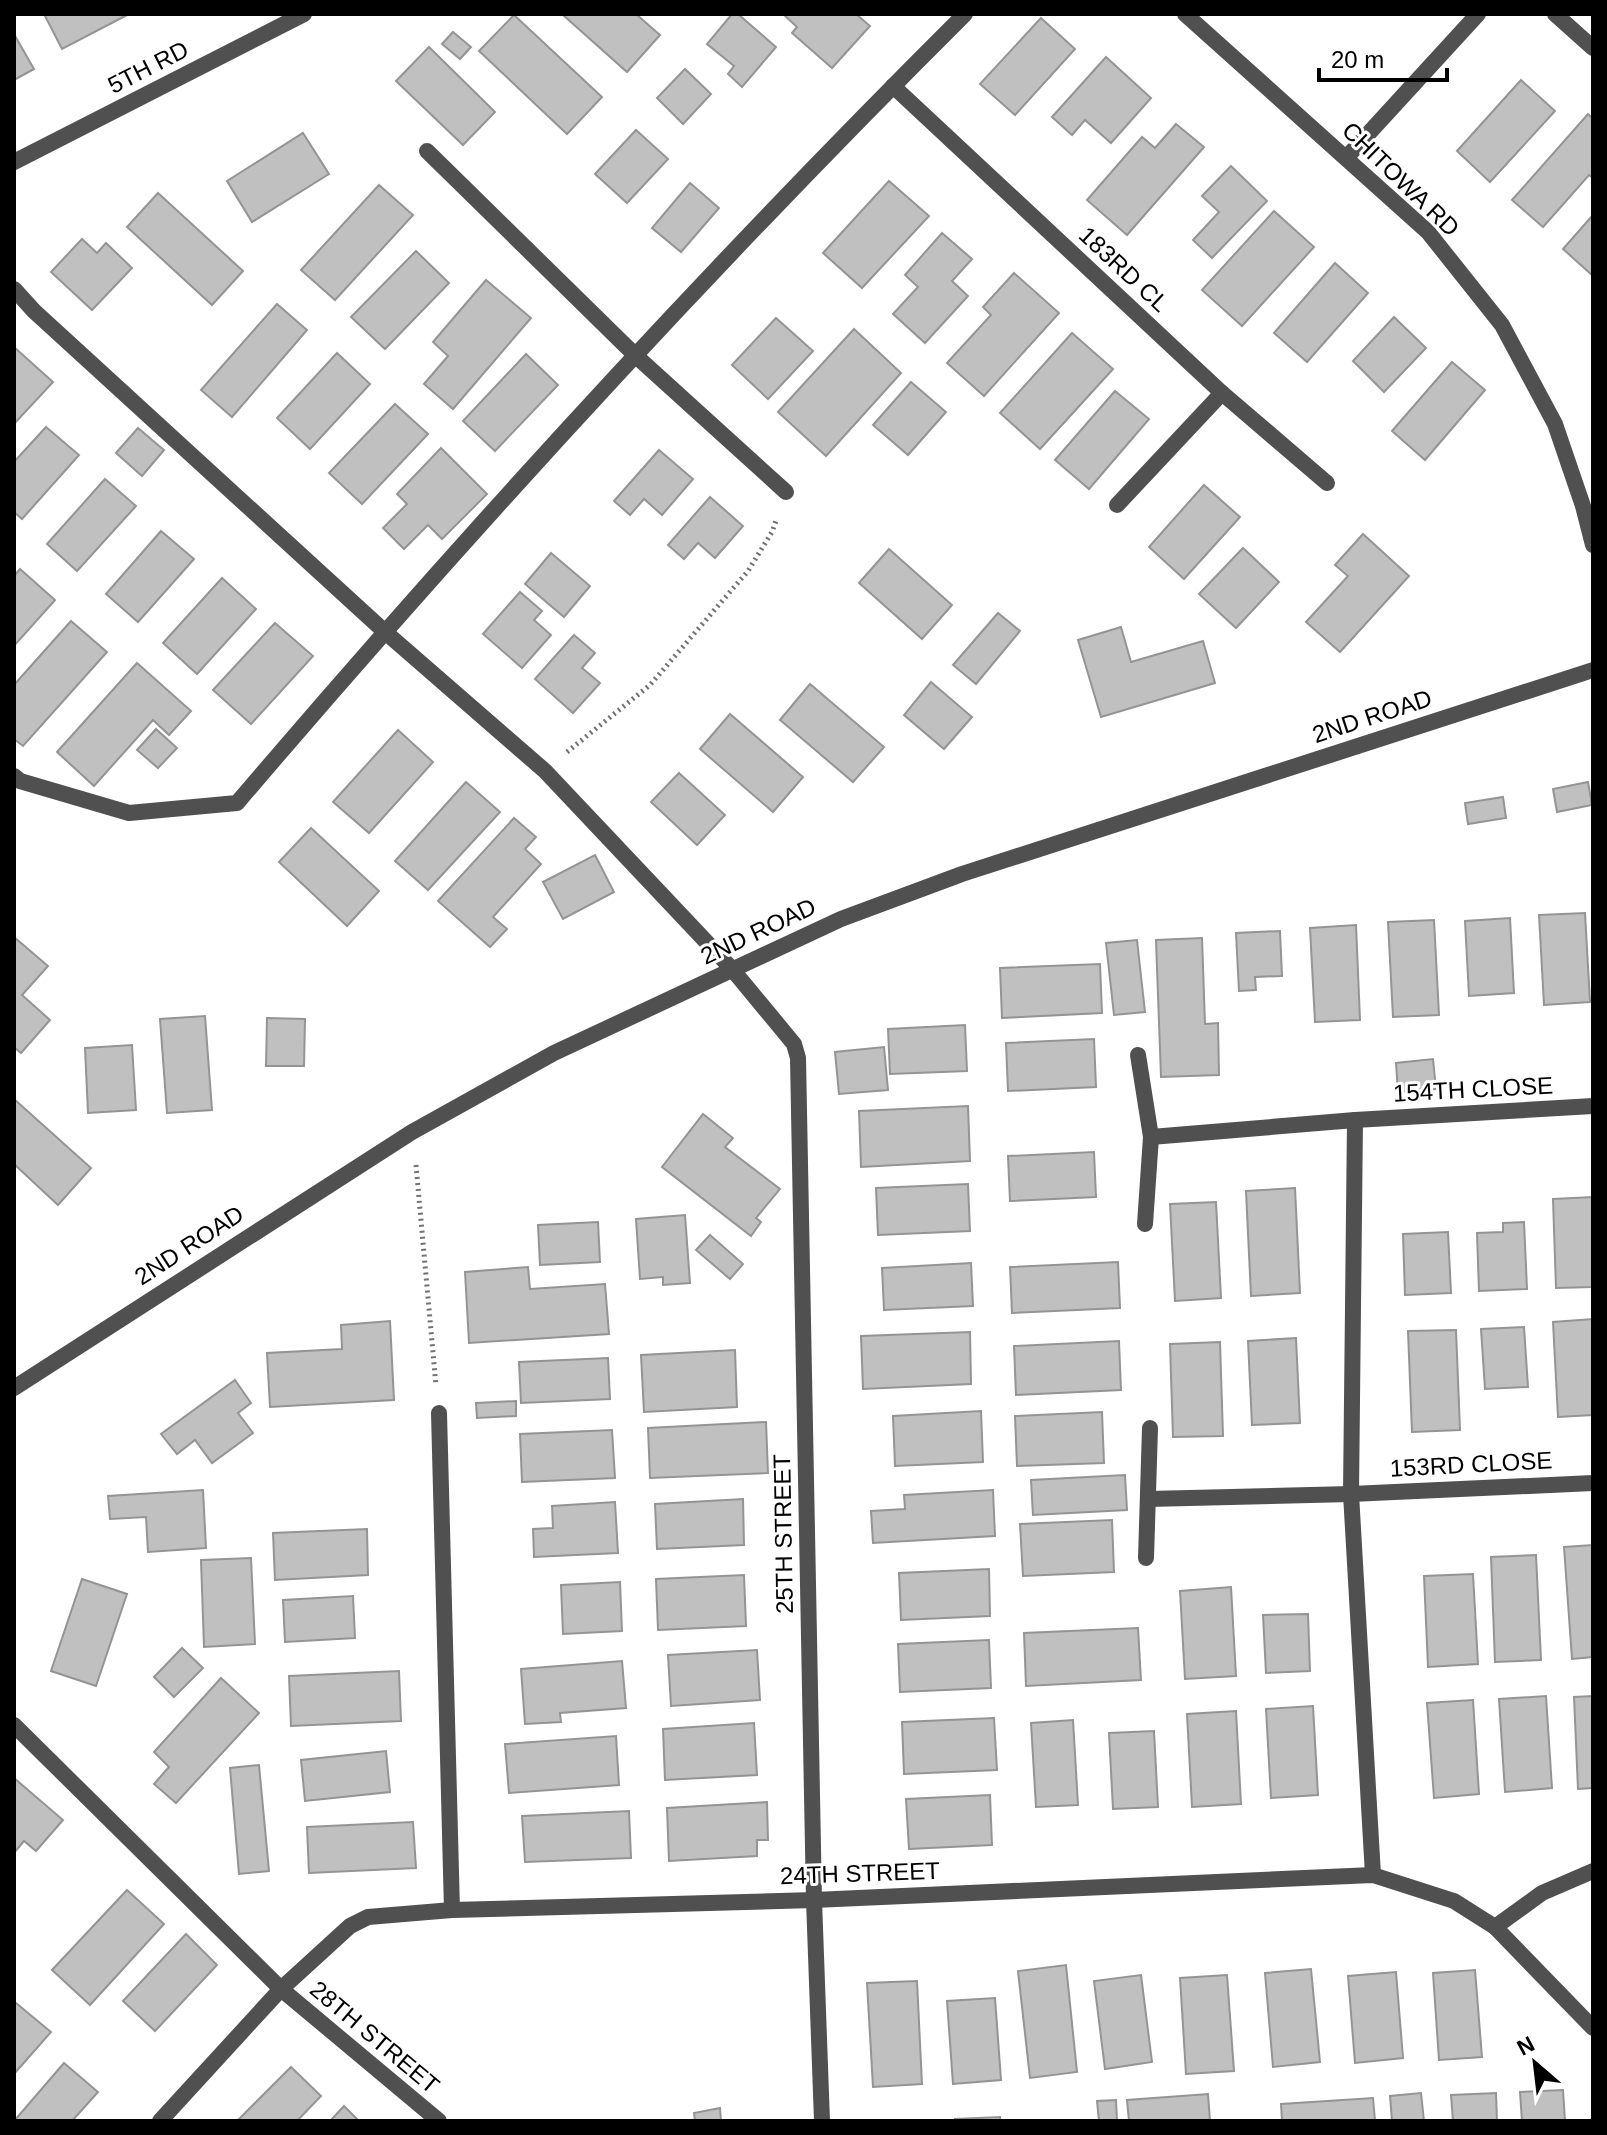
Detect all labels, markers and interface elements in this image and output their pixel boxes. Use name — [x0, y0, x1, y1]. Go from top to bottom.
scale bar — [1319, 32, 1447, 82]
street label: 5TH RD — [103, 35, 193, 99]
text: 20 m — [1331, 46, 1384, 73]
street label: CHITOWA RD — [1337, 116, 1465, 242]
street label: 183RD CL — [1074, 221, 1174, 317]
street label: 2ND ROAD — [1309, 684, 1435, 748]
street label: 2ND ROAD — [696, 893, 820, 969]
street label: 154TH CLOSE — [1392, 1071, 1554, 1107]
street label: 2ND ROAD — [130, 1200, 248, 1290]
street label: 153RD CLOSE — [1389, 1446, 1553, 1482]
street label: 25TH STREET — [768, 1453, 798, 1614]
street label: 24TH STREET — [780, 1857, 941, 1889]
street label: 28TH STREET — [305, 1975, 445, 2099]
north arrow — [1495, 2023, 1575, 2103]
text: N — [1513, 2031, 1539, 2061]

